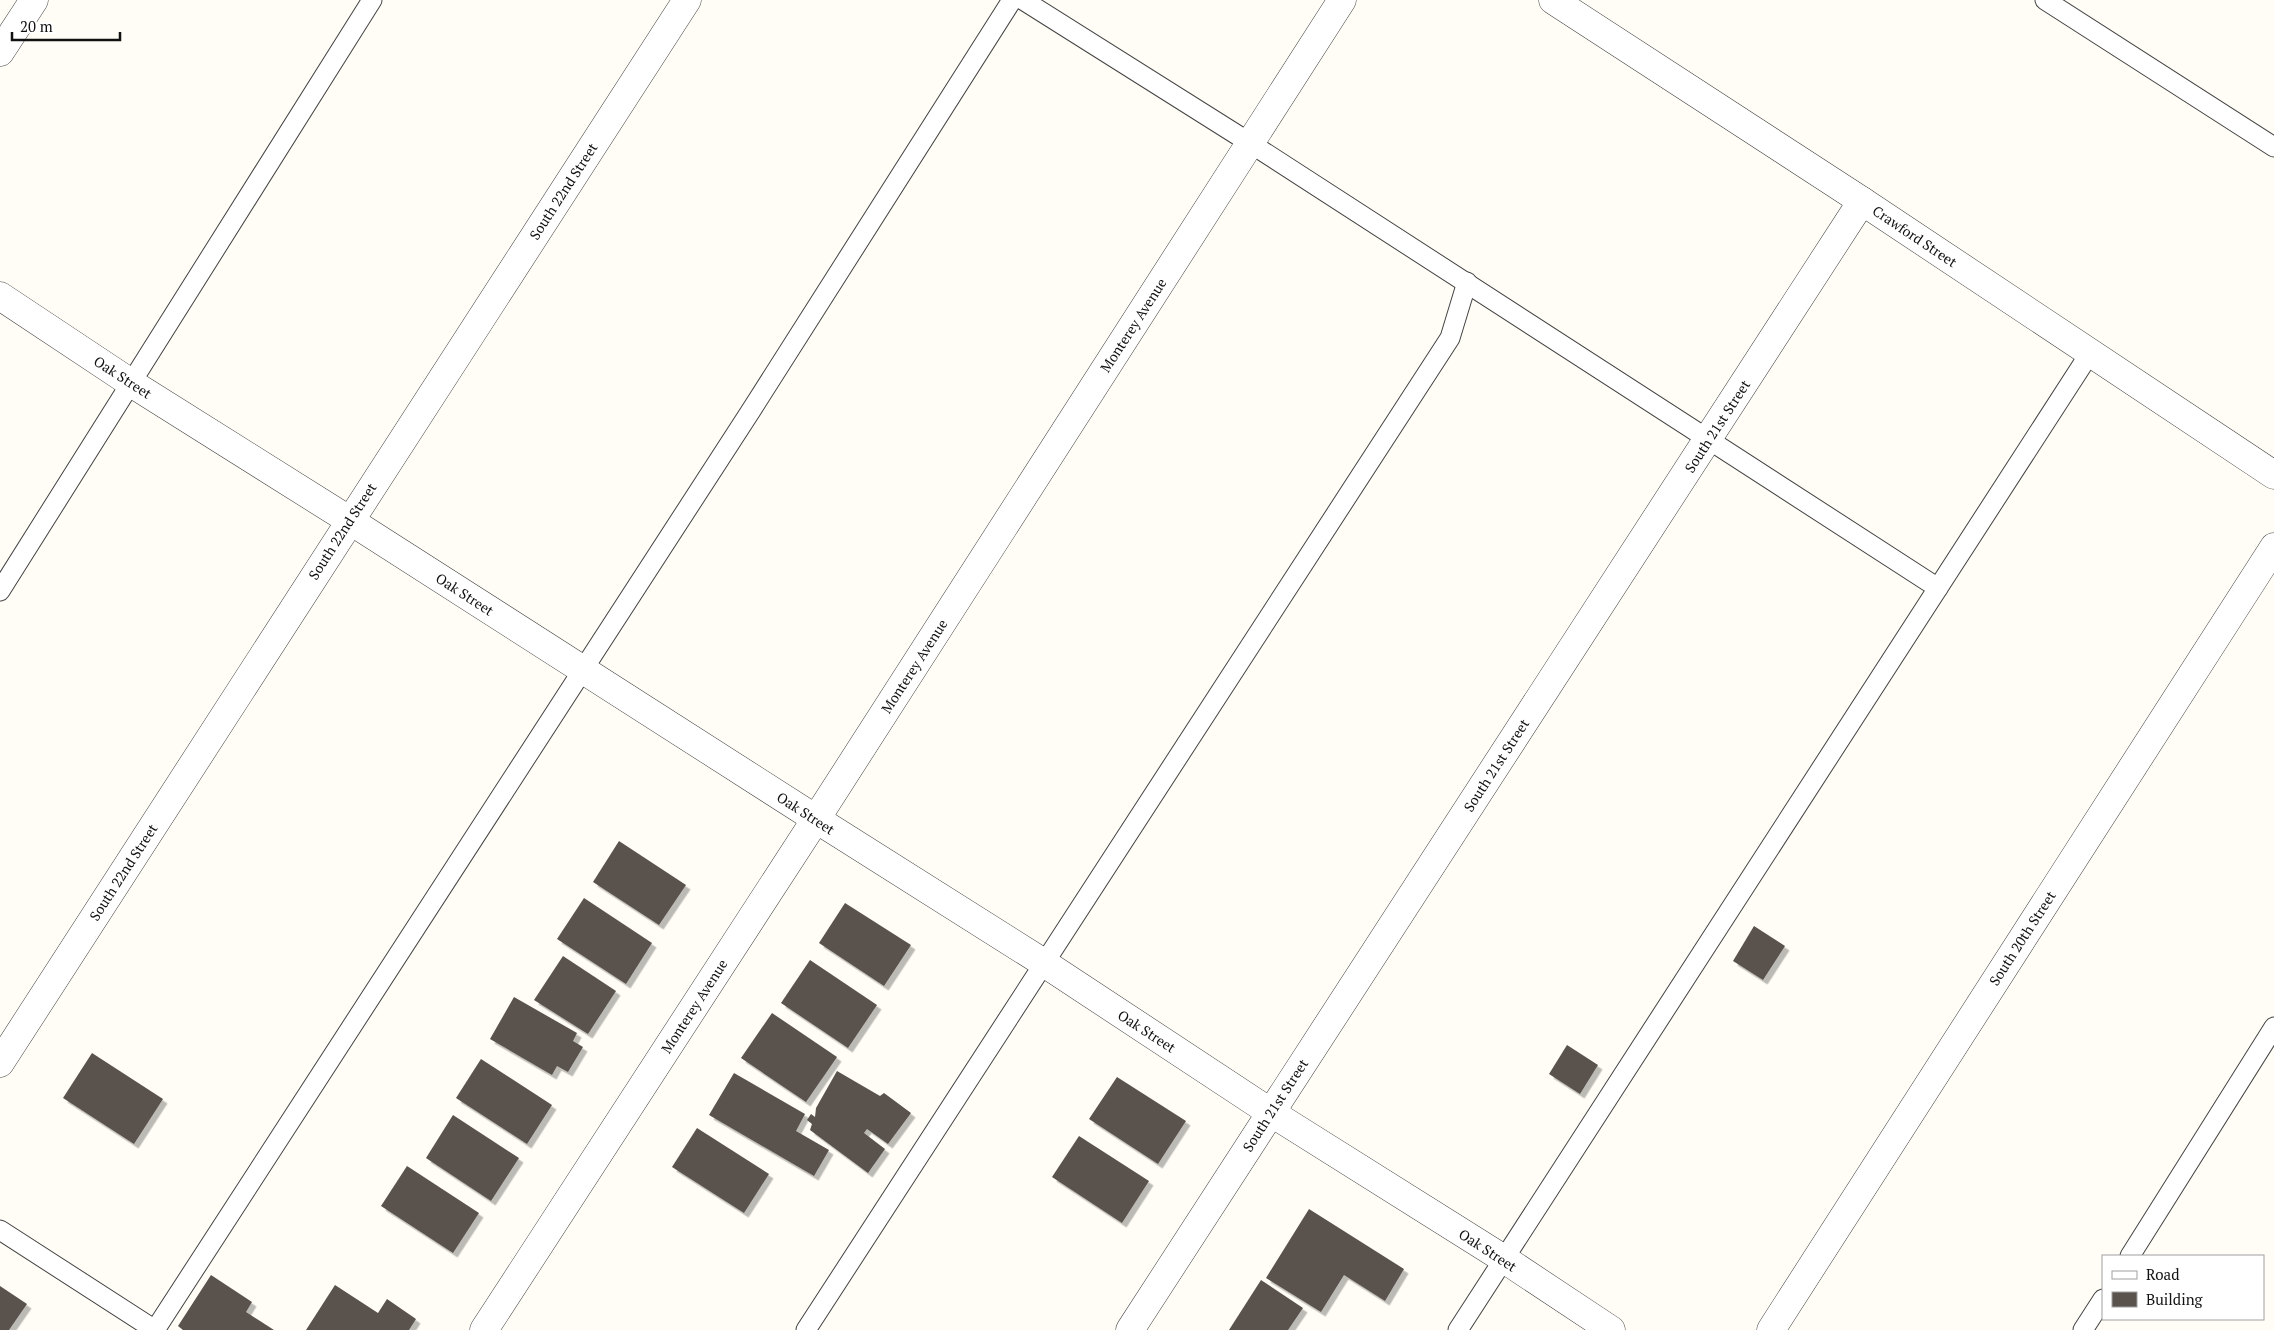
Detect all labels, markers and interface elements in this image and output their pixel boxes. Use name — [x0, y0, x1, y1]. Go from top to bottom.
scale bar — [12, 10, 120, 42]
text: 20 m — [20, 16, 53, 36]
street label: South 22nd Street — [525, 138, 602, 243]
street label: Crawford Street — [1869, 201, 1962, 272]
street label: Monterey Avenue — [1095, 274, 1171, 376]
street label: Oak Street — [90, 351, 156, 403]
street label: South 21st Street — [1680, 375, 1755, 476]
street label: South 22nd Street — [304, 478, 381, 583]
street label: Oak Street — [432, 568, 498, 620]
street label: Monterey Avenue — [876, 615, 952, 717]
street label: South 21st Street — [1459, 714, 1534, 815]
street label: Oak Street — [773, 787, 839, 839]
street label: South 22nd Street — [85, 819, 162, 924]
street label: South 20th Street — [1984, 886, 2060, 989]
street label: Monterey Avenue — [656, 955, 732, 1057]
street label: Oak Street — [1114, 1005, 1180, 1057]
street label: South 21st Street — [1238, 1054, 1313, 1155]
street label: Oak Street — [1455, 1224, 1521, 1276]
legend — [2102, 1255, 2264, 1320]
text: Road — [2146, 1264, 2179, 1284]
text: Building — [2146, 1289, 2204, 1309]

